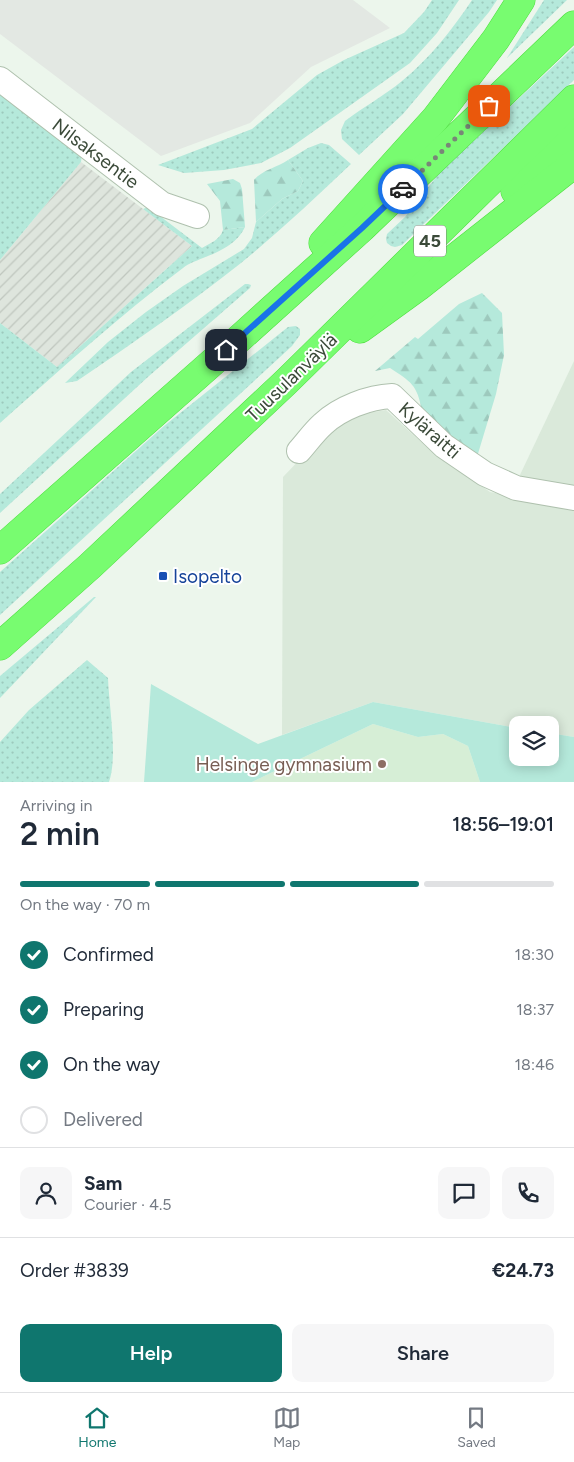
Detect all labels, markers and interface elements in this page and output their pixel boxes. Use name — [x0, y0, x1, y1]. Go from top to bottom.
pin — [468, 85, 510, 127]
icon: bag — [475, 92, 503, 120]
street label: Nilsaksentie — [48, 113, 144, 194]
courier — [378, 164, 428, 214]
icon: car — [389, 175, 417, 203]
road number: 45 — [414, 226, 446, 256]
street label: Tuusulanväylä — [241, 328, 342, 427]
pin — [205, 329, 247, 371]
icon: home — [212, 336, 240, 364]
street label: Kyläraitti — [394, 397, 465, 464]
place label: Isopelto — [173, 565, 242, 588]
marker: Isopelto — [157, 570, 169, 582]
map controls — [509, 716, 559, 766]
button: layers — [509, 716, 559, 766]
place label: Helsinge gymnasium — [195, 753, 372, 776]
marker: Helsinge gymnasium — [376, 758, 388, 770]
text: Arriving in — [20, 796, 92, 815]
text: 18:56–19:01 — [452, 813, 554, 836]
text: 2 min — [20, 815, 100, 853]
text: On the way · 70 m — [20, 895, 150, 914]
icon: check — [20, 941, 48, 969]
text: Confirmed — [63, 943, 154, 966]
text: 18:30 — [515, 945, 554, 964]
icon: check — [20, 996, 48, 1024]
text: Preparing — [63, 998, 144, 1021]
text: 18:37 — [516, 1000, 554, 1019]
icon: check — [20, 1051, 48, 1079]
text: On the way — [63, 1053, 160, 1076]
text: 18:46 — [515, 1055, 554, 1074]
text: Delivered — [63, 1108, 143, 1131]
button: person — [20, 1167, 72, 1219]
button: chat — [438, 1167, 490, 1219]
button: phone — [502, 1167, 554, 1219]
text: Sam — [84, 1172, 122, 1195]
text: Courier · 4.5 — [84, 1195, 171, 1214]
text: Order #3839 — [20, 1259, 129, 1282]
text: €24.73 — [492, 1259, 554, 1282]
button: Help — [20, 1324, 282, 1382]
button: Share — [292, 1324, 554, 1382]
tab: Home — [78, 1404, 116, 1451]
tab: Map — [273, 1404, 301, 1451]
tab: Saved — [457, 1404, 496, 1451]

